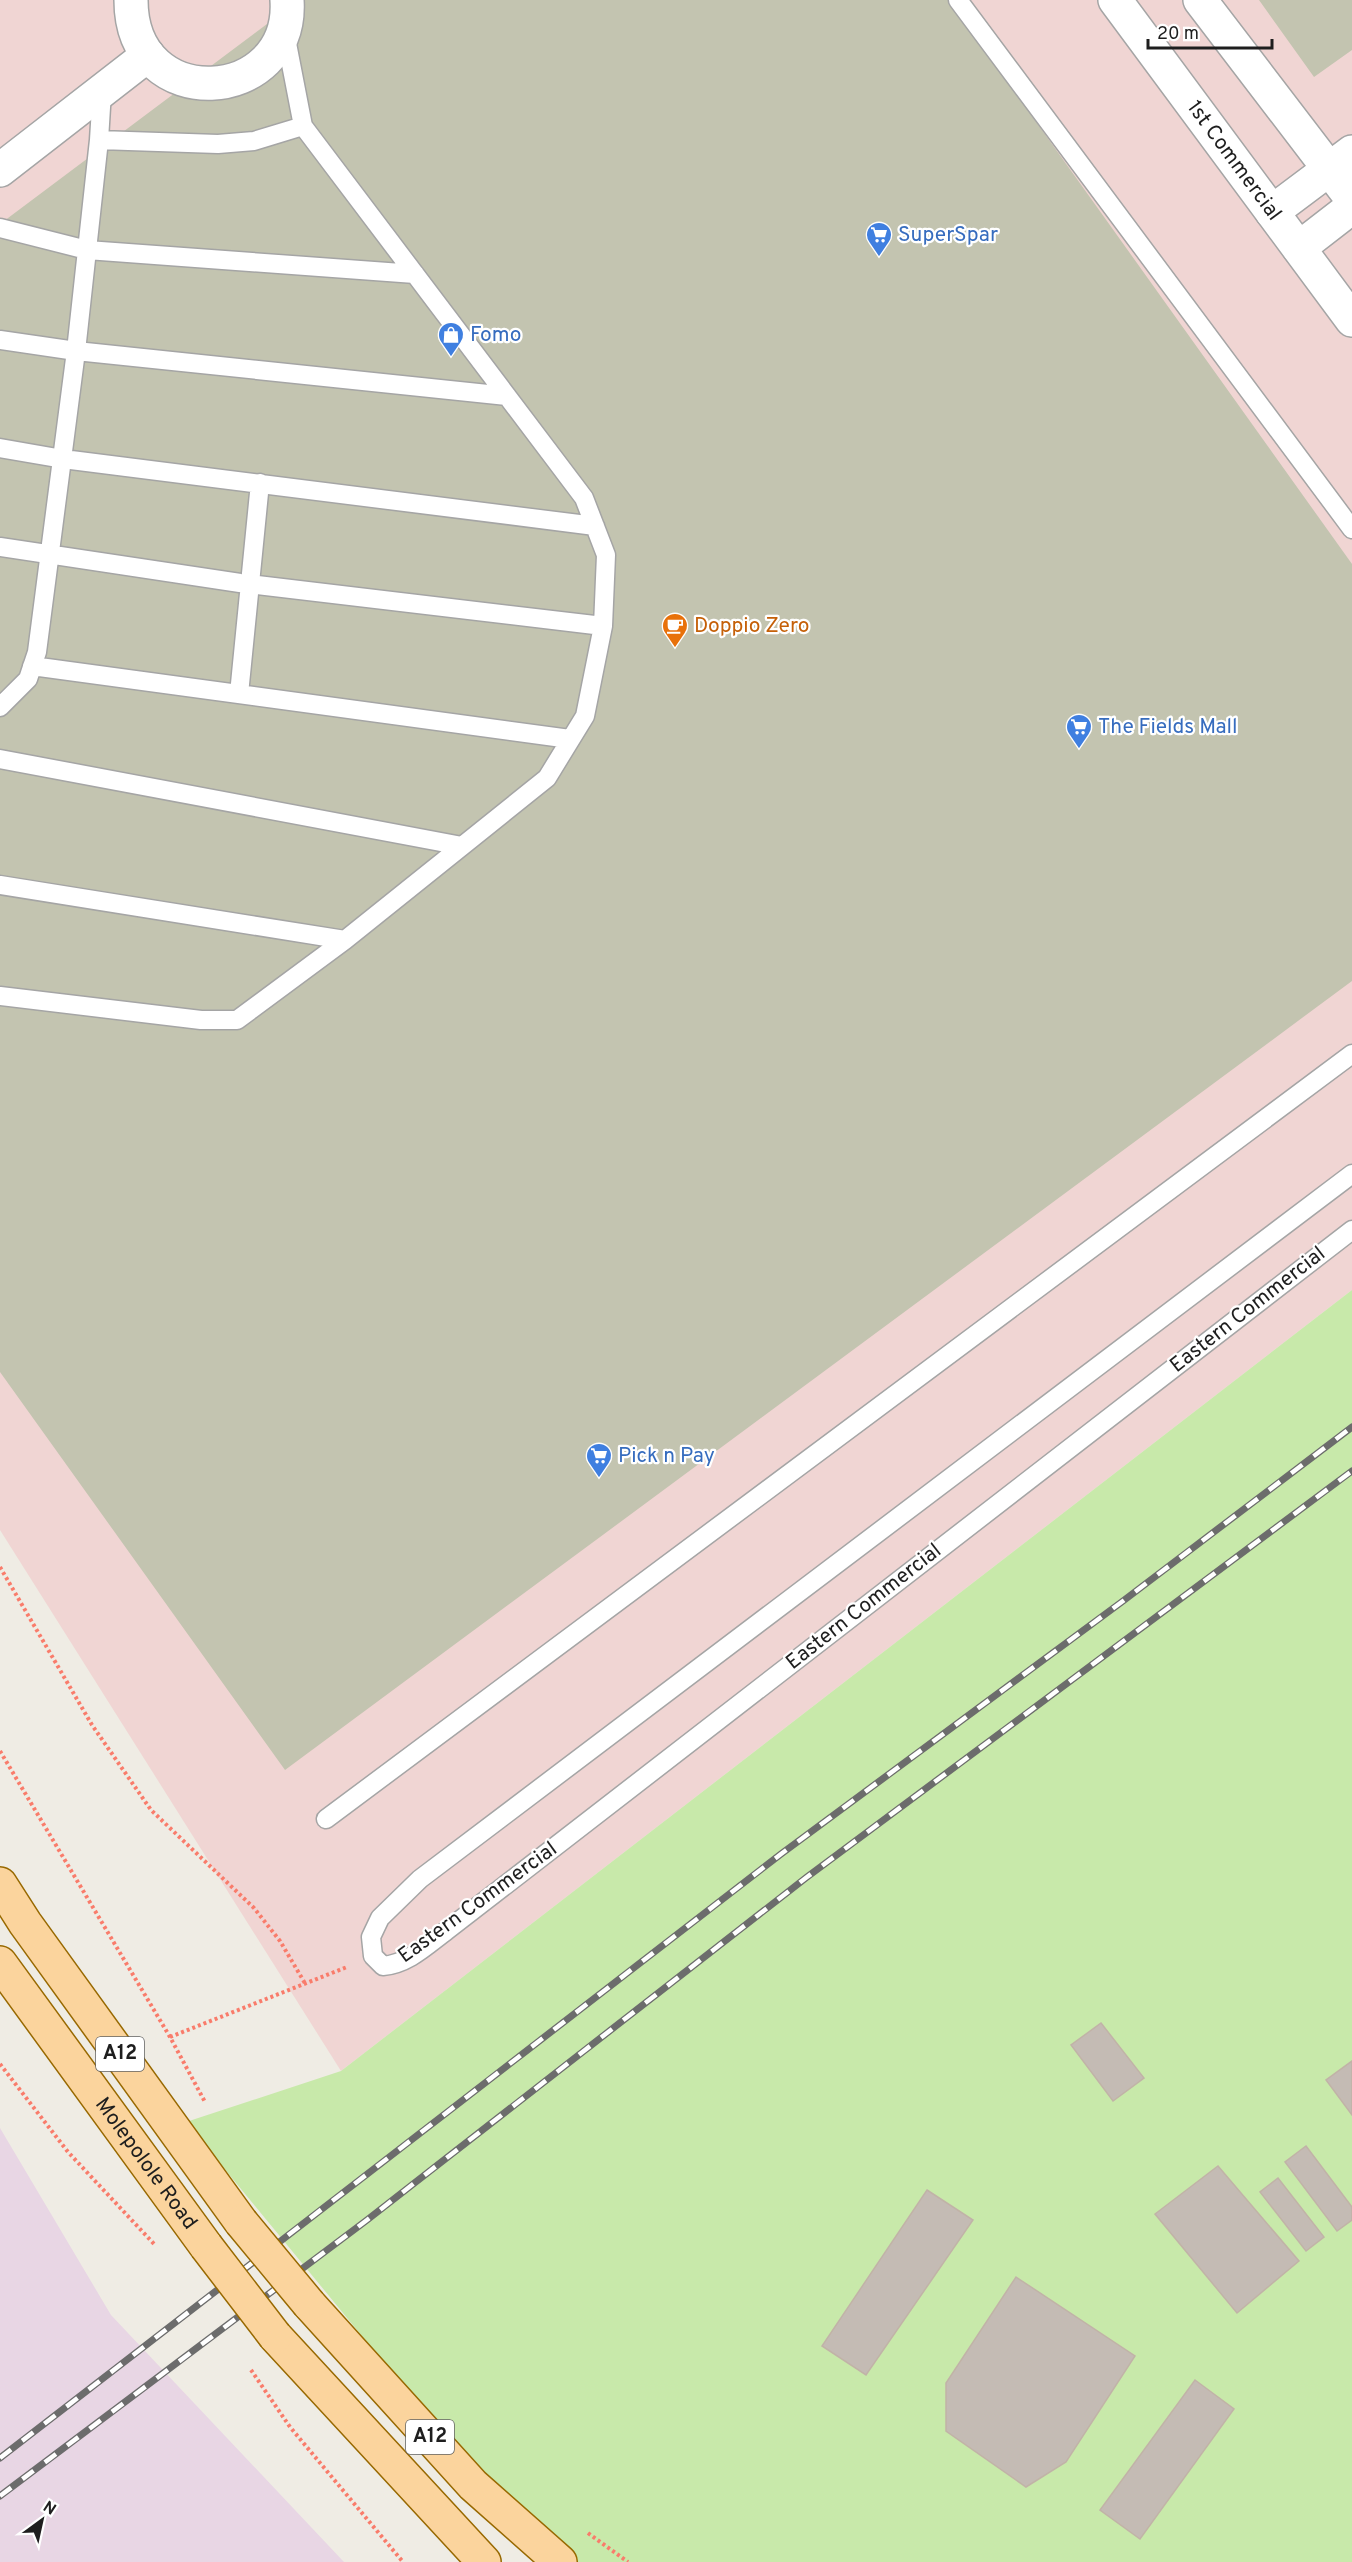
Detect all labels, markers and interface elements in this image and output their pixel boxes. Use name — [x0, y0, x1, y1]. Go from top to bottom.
scale bar — [1148, 12, 1272, 50]
text: 20 m — [1157, 23, 1199, 46]
street label: 1st Commercial — [1181, 95, 1287, 226]
supermarket icon: SuperSpar — [864, 220, 894, 258]
place label: SuperSpar — [898, 222, 998, 249]
shop icon: Fomo — [436, 320, 466, 358]
place label: Fomo — [470, 322, 522, 349]
cafe icon: Doppio Zero — [660, 611, 690, 649]
place label: Doppio Zero — [694, 613, 809, 640]
supermarket icon: The Fields Mall — [1064, 712, 1094, 750]
place label: The Fields Mall — [1098, 714, 1237, 741]
street label: Eastern Commercial — [1165, 1241, 1331, 1379]
supermarket icon: Pick n Pay — [584, 1441, 614, 1479]
place label: Pick n Pay — [618, 1443, 715, 1470]
street label: Eastern Commercial — [781, 1538, 947, 1676]
street label: Eastern Commercial — [393, 1836, 563, 1970]
road number: A12 — [96, 2037, 144, 2071]
street label: Molepolole Road — [89, 2092, 203, 2235]
road number: A12 — [406, 2420, 454, 2454]
north arrow — [12, 2490, 72, 2550]
text: N — [39, 2498, 59, 2521]

